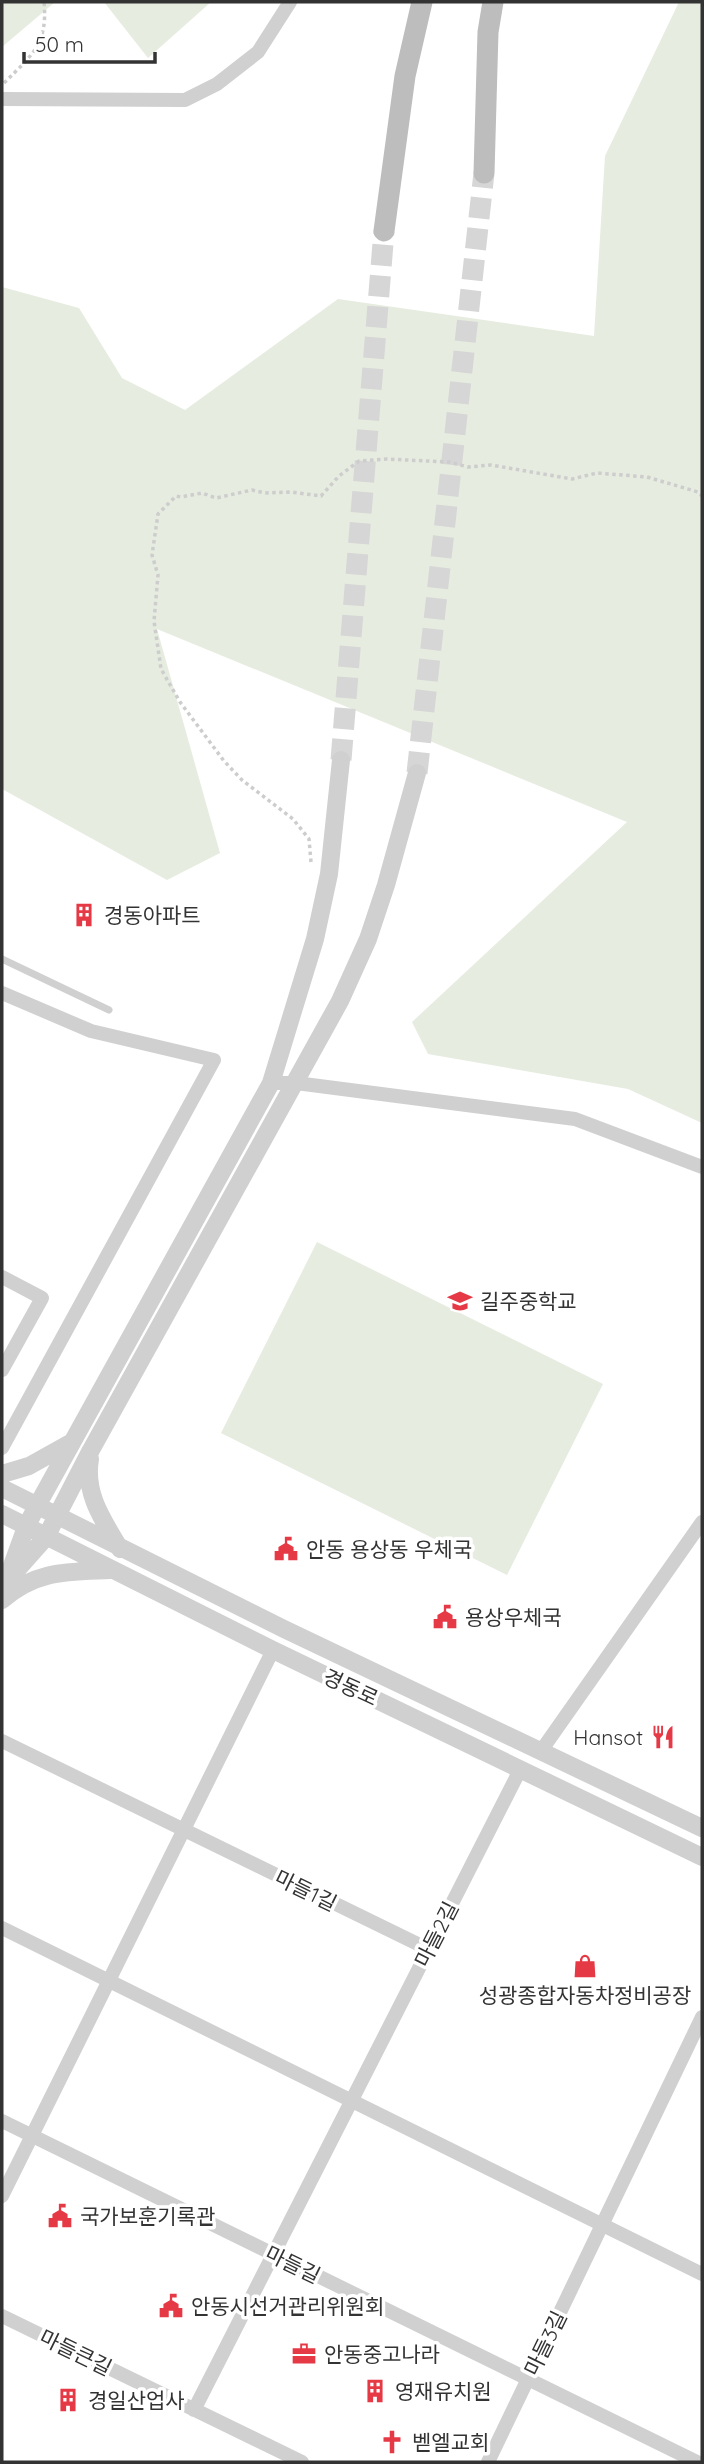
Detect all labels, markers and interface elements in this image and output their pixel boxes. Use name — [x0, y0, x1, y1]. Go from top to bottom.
scale bar — [24, 21, 156, 65]
text: 50 m — [35, 31, 84, 57]
building icon: 경동아파트 — [70, 901, 98, 929]
place label: 경동아파트 — [104, 902, 201, 928]
school or university icon: 길주중학교 — [446, 1287, 474, 1315]
place label: 길주중학교 — [480, 1288, 577, 1314]
public building icon: 안동 용상동 우체국 — [272, 1535, 300, 1563]
place label: 안동 용상동 우체국 — [306, 1536, 472, 1562]
public building icon: 용상우체국 — [431, 1603, 459, 1631]
place label: 용상우체국 — [465, 1604, 562, 1630]
street label: 경동로 — [319, 1663, 383, 1711]
restaurant icon: Hansot — [649, 1723, 677, 1751]
place label: Hansot — [573, 1724, 643, 1750]
street label: 마들1길 — [271, 1864, 341, 1916]
street label: 마들2길 — [409, 1897, 463, 1971]
shop icon: 성광종합자동차정비공장 — [571, 1952, 599, 1980]
place label: 성광종합자동차정비공장 — [479, 1982, 691, 2008]
public building icon: 국가보훈기록관 — [46, 2202, 74, 2230]
place label: 국가보훈기록관 — [80, 2203, 215, 2229]
street label: 마들길 — [261, 2240, 325, 2288]
public building icon: 안동시선거관리위원회 — [157, 2292, 185, 2320]
place label: 안동시선거관리위원회 — [191, 2293, 384, 2319]
street label: 마들3길 — [518, 2306, 572, 2380]
street label: 마들큰길 — [36, 2323, 116, 2381]
office icon: 안동중고나라 — [290, 2340, 318, 2368]
place label: 안동중고나라 — [324, 2341, 440, 2367]
building icon: 영재유치원 — [361, 2377, 389, 2405]
place label: 영재유치원 — [395, 2378, 492, 2404]
building icon: 경일산업사 — [54, 2386, 82, 2414]
place label: 경일산업사 — [88, 2387, 185, 2413]
church icon: 벧엘교회 — [378, 2428, 406, 2456]
place label: 벧엘교회 — [412, 2429, 489, 2455]

